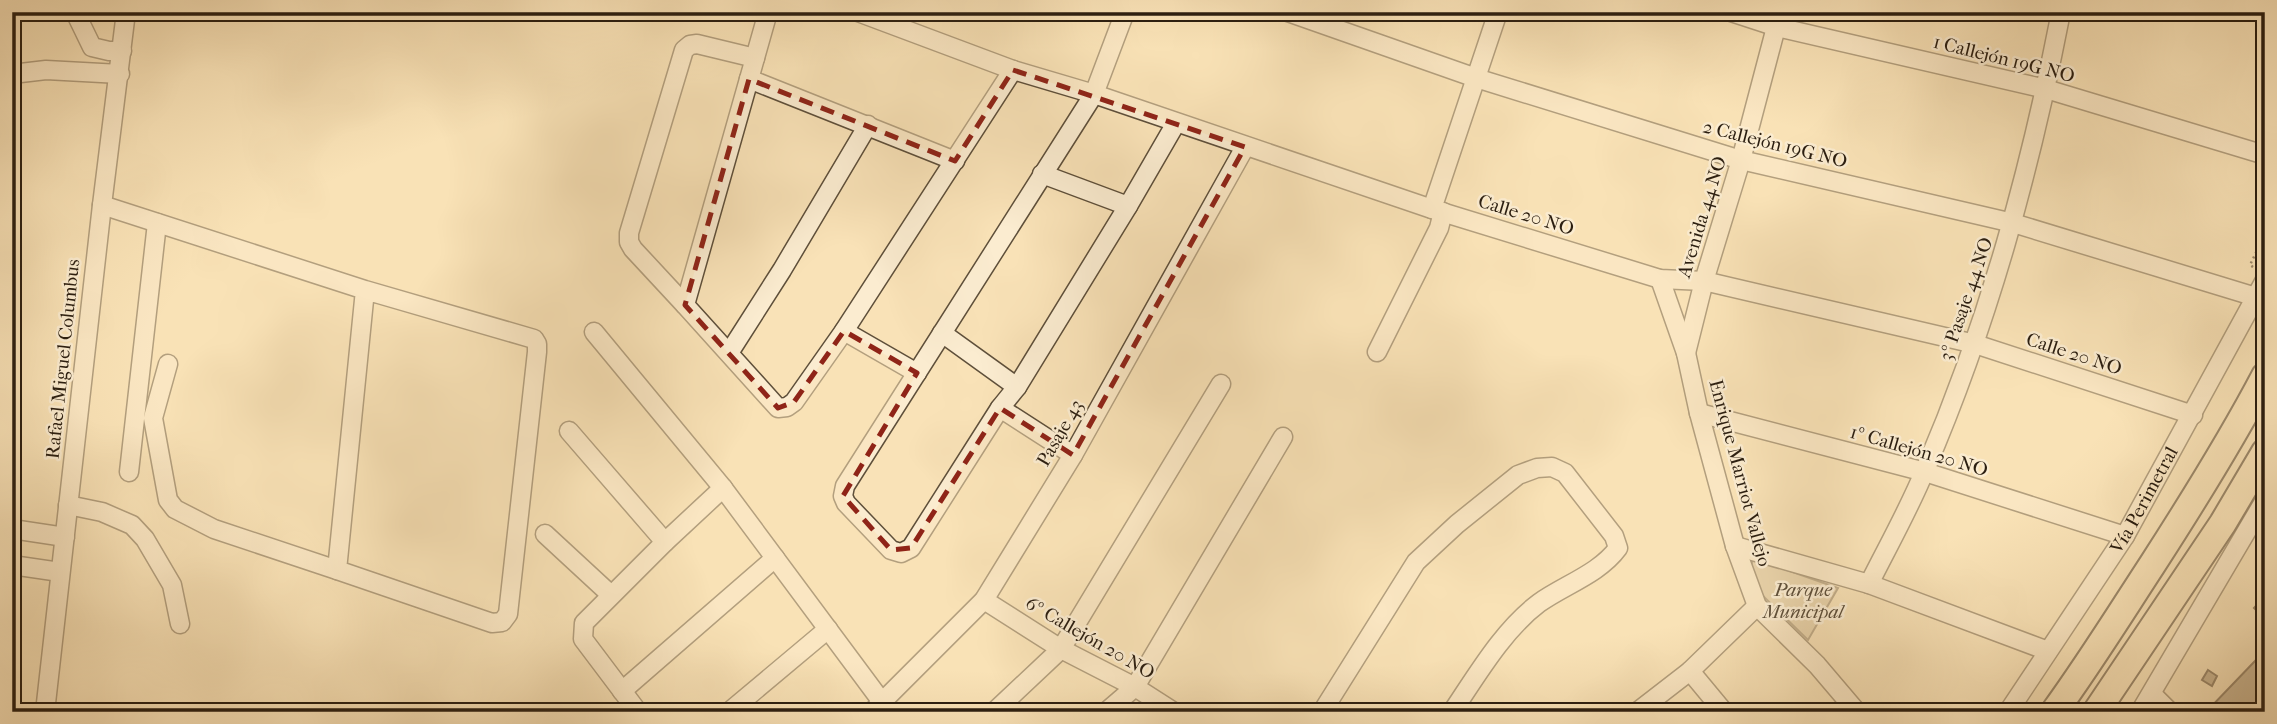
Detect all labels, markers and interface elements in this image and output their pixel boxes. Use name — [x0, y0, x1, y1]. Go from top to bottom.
street label: 1 Callejón 19G NO — [1931, 31, 2077, 87]
street label: 2 Callejón 19G NO — [1700, 115, 1850, 173]
street label: Avenida 44 NO — [1673, 154, 1731, 281]
street label: Calle 20 NO — [1475, 190, 1577, 240]
street label: 3º Pasaje 44 NO — [1935, 234, 1997, 364]
street label: Rafael Miguel Columbus — [42, 258, 84, 460]
street label: Calle 20 NO — [2024, 328, 2124, 380]
street label: Enrique Marriot Vallejo — [1704, 377, 1776, 569]
street label: Pasaje 43 — [1032, 396, 1088, 470]
street label: 1º Callejón 20 NO — [1848, 421, 1990, 481]
street label: Vía Perimetral — [2105, 443, 2183, 558]
park label: Parque Municipal — [1761, 579, 1845, 623]
street label: 6º Callejón 20 NO — [1021, 592, 1159, 684]

